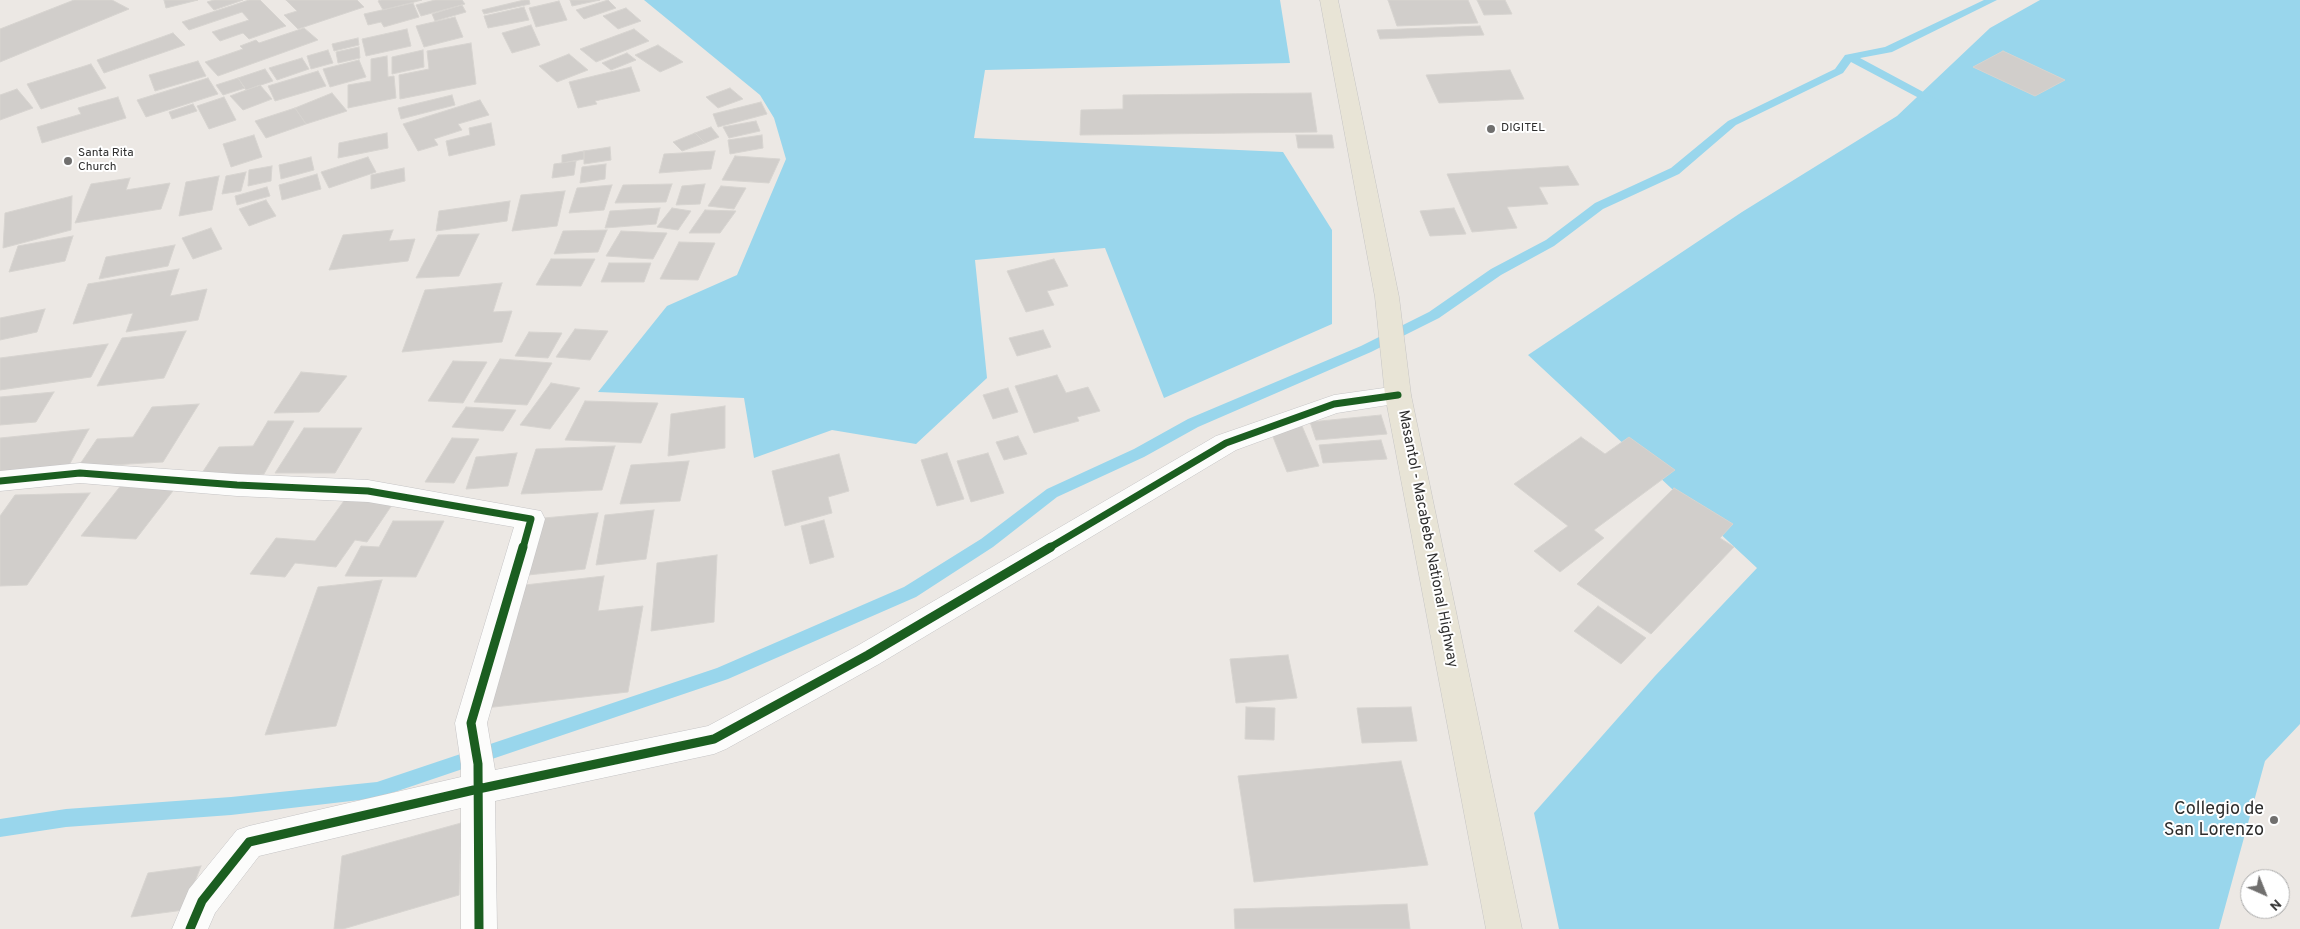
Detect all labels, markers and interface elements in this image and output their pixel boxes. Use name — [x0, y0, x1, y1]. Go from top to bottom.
place label: DIGITEL — [1501, 122, 1545, 136]
marker: DIGITEL — [1485, 123, 1497, 135]
place label: Santa Rita Church — [78, 147, 134, 175]
marker: Santa Rita Church — [62, 155, 74, 167]
street label: Masantol - Macabebe National Highway — [1393, 409, 1461, 669]
place label: Collegio de San Lorenzo — [2164, 799, 2264, 842]
marker: Collegio de San Lorenzo — [2268, 814, 2280, 826]
north arrow — [2240, 869, 2290, 919]
text: N — [2266, 895, 2285, 914]

